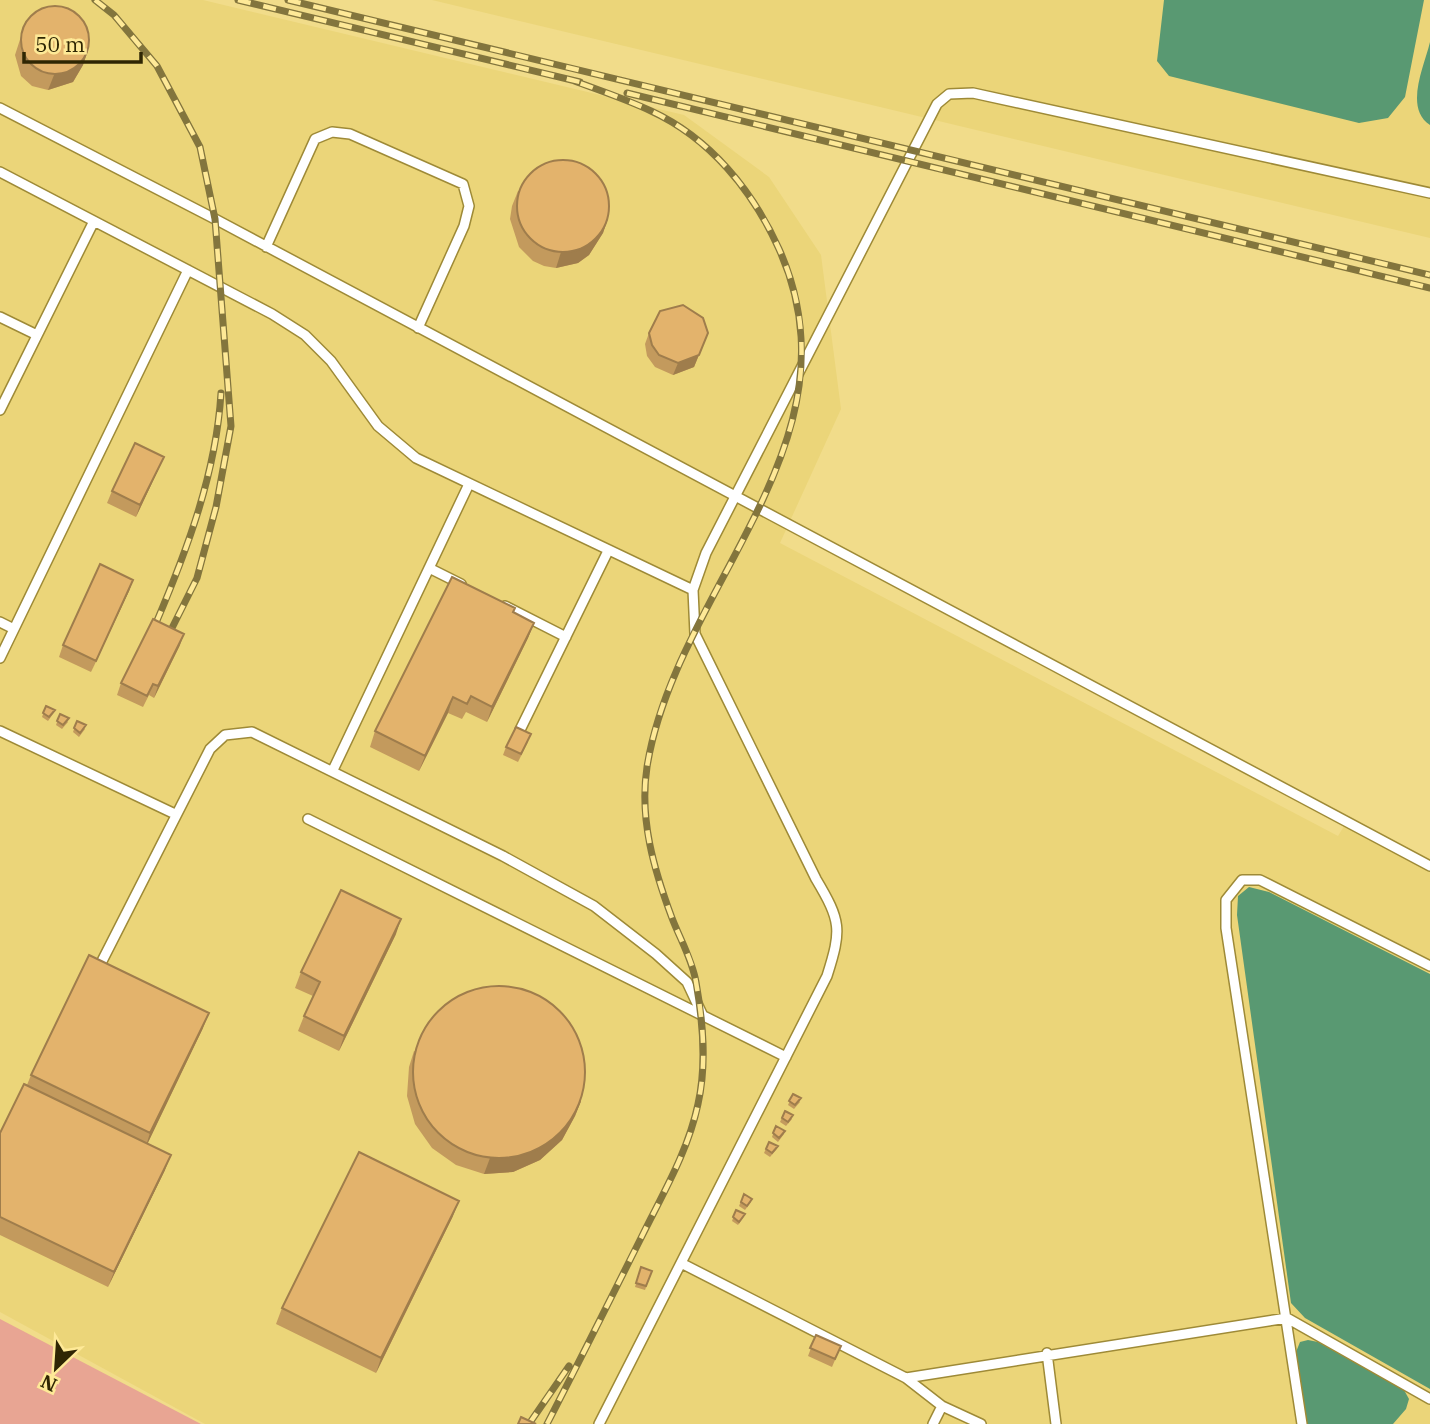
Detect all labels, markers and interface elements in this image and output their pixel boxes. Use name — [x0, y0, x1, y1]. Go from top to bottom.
scale bar — [24, 21, 142, 65]
text: 50 m — [35, 30, 85, 58]
north arrow — [21, 1333, 91, 1403]
text: N — [37, 1369, 61, 1397]

